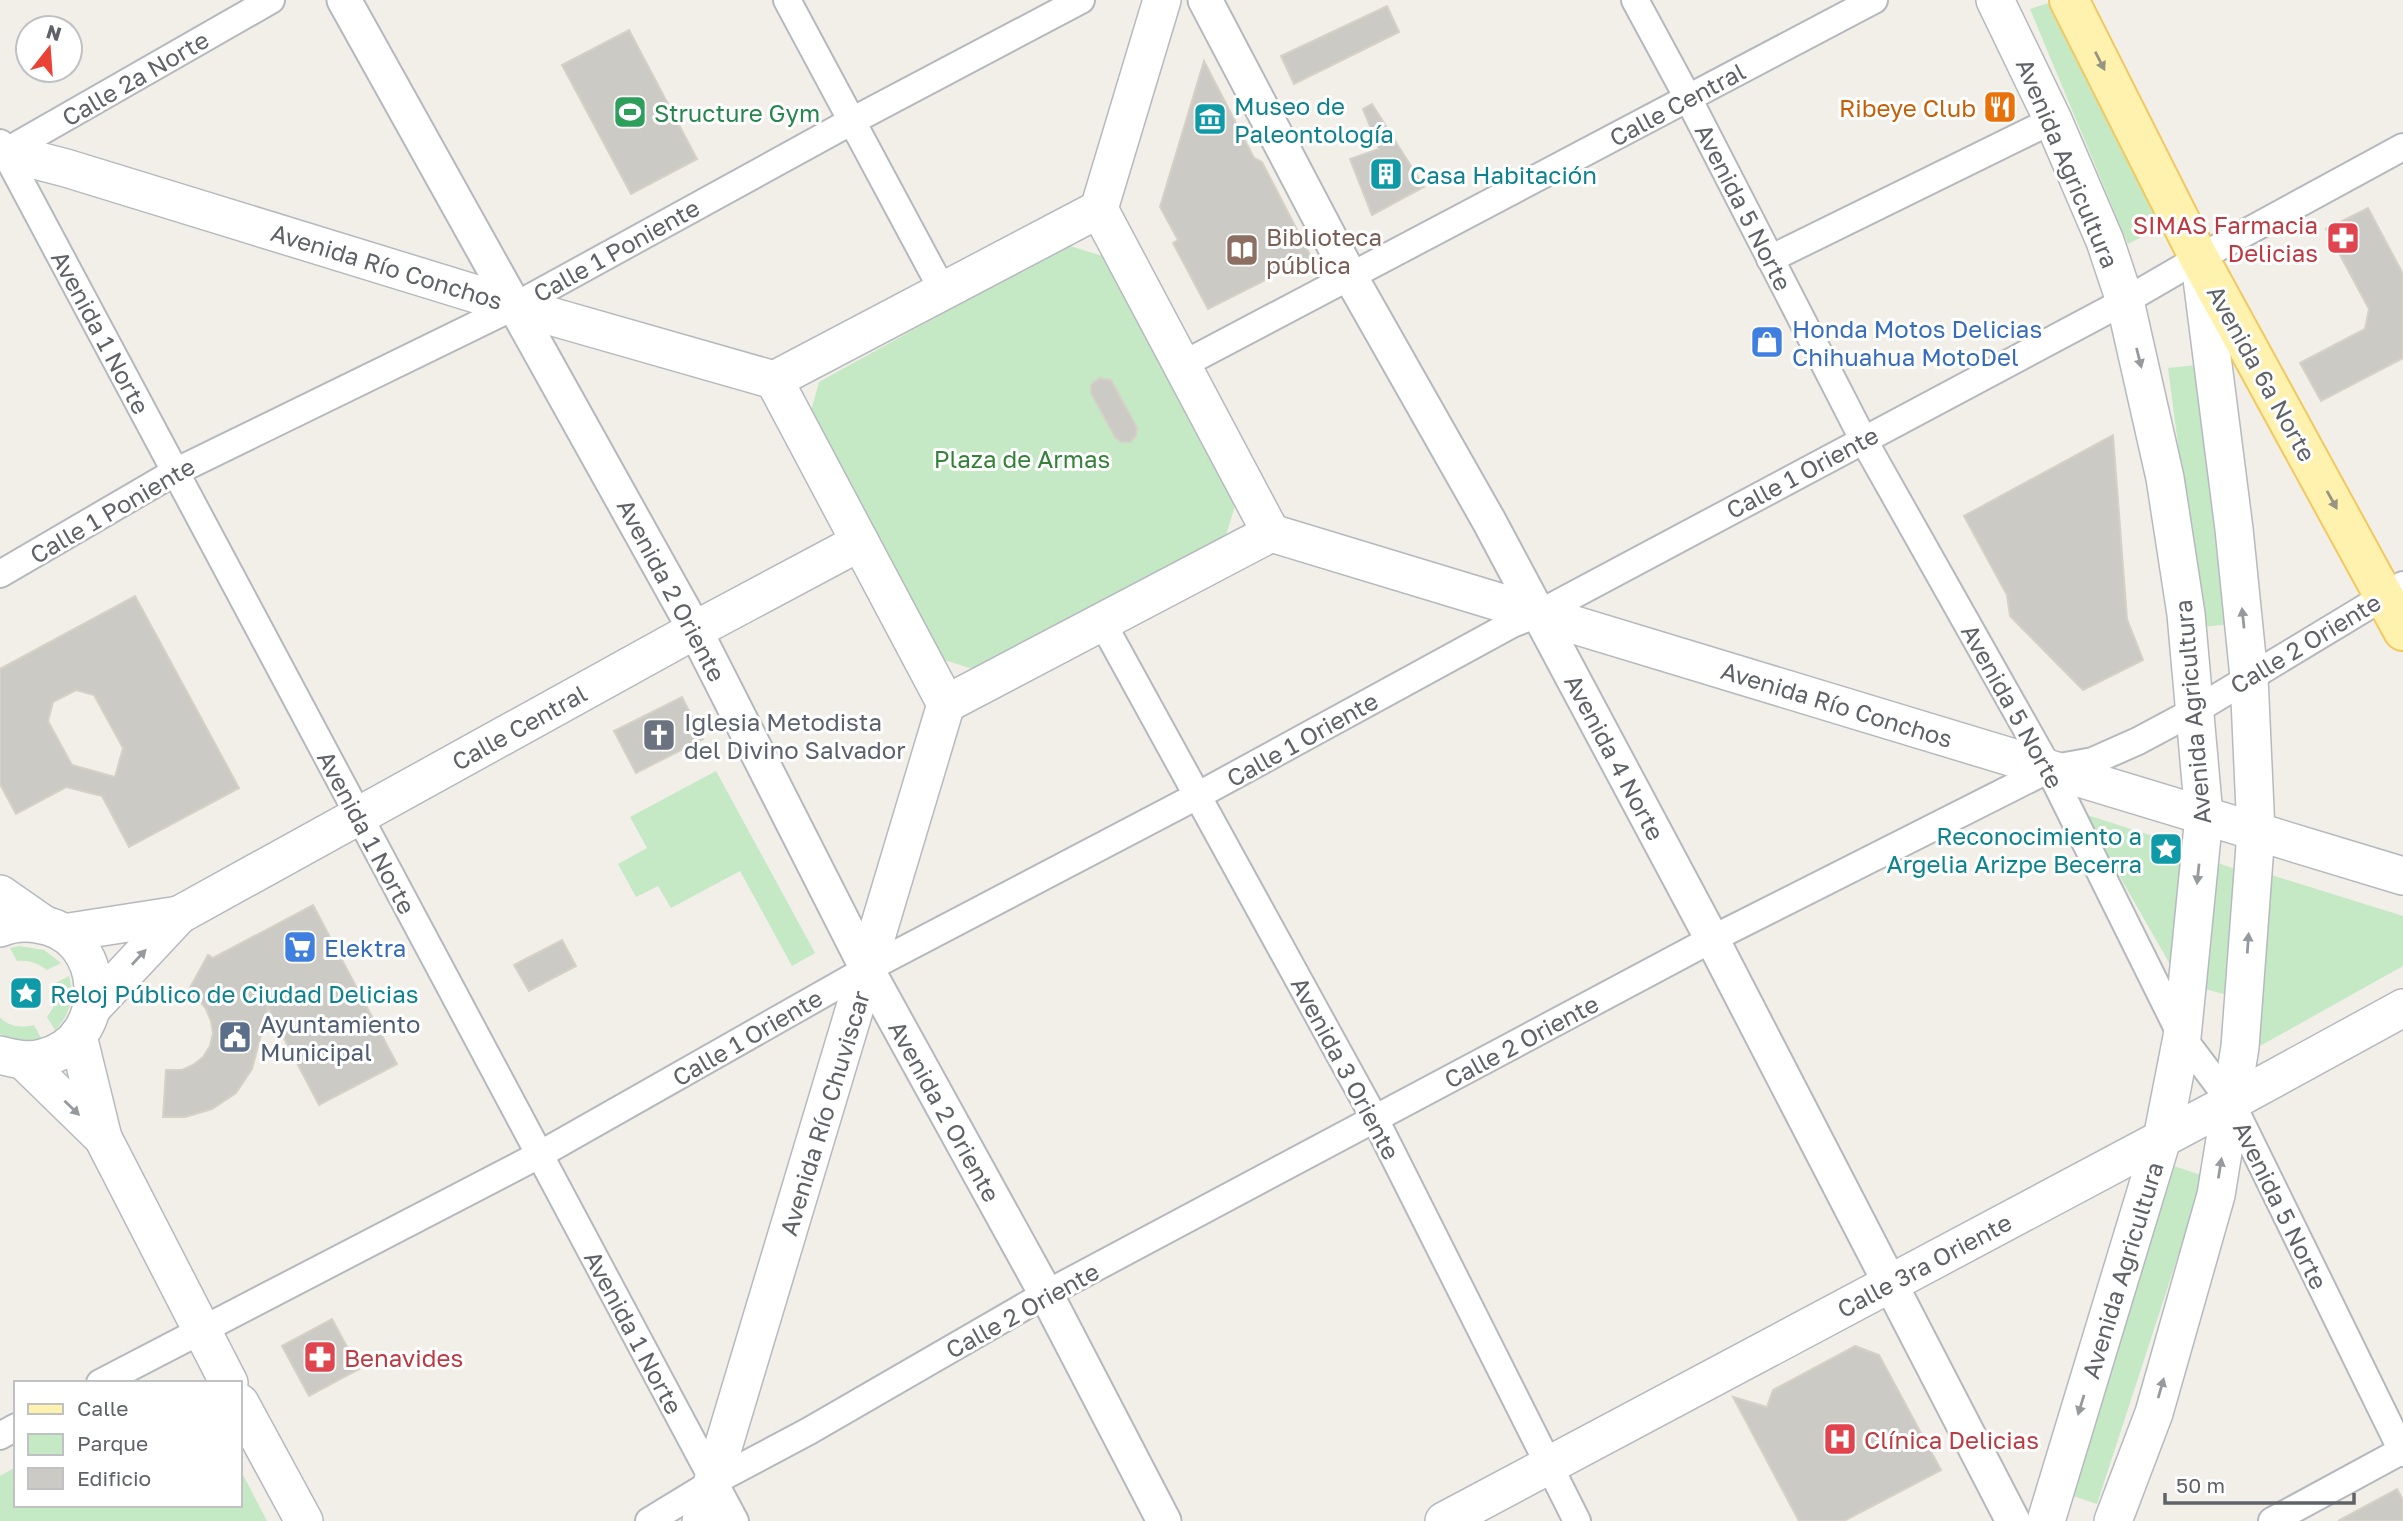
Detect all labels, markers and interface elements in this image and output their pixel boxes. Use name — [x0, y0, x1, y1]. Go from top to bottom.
north arrow — [14, 14, 84, 84]
text: N — [44, 19, 64, 45]
street label: Calle 2a Norte — [57, 24, 213, 132]
one-way arrow — [2094, 51, 2105, 71]
street label: Avenida Agricultura — [2011, 54, 2125, 272]
street label: Calle Central — [1604, 56, 1750, 152]
restaurant icon: Ribeye Club — [1981, 88, 2019, 126]
place label: Museo de Paleontología — [1234, 91, 1394, 148]
sports icon: Structure Gym — [611, 93, 649, 131]
place label: Ribeye Club — [1839, 93, 1976, 122]
place label: Structure Gym — [654, 98, 820, 127]
museum icon: Museo de Paleontología — [1191, 100, 1229, 138]
street label: Avenida 5 Norte — [1690, 119, 1798, 295]
building icon: Casa Habitación — [1367, 155, 1405, 193]
place label: Casa Habitación — [1410, 160, 1597, 189]
street label: Calle 1 Poniente — [528, 192, 704, 308]
place label: SIMAS Farmacia Delicias — [2133, 210, 2318, 267]
street label: Avenida Río Conchos — [268, 217, 506, 315]
pharmacy icon: SIMAS Farmacia Delicias — [2324, 219, 2362, 257]
place label: Biblioteca pública — [1266, 222, 1382, 279]
library icon: Biblioteca pública — [1223, 231, 1261, 269]
street label: Avenida 1 Norte — [46, 245, 156, 419]
street label: Avenida 6a Norte — [2202, 280, 2322, 466]
place label: Honda Motos Delicias Chihuahua MotoDel — [1792, 314, 2042, 371]
shop icon: Honda Motos Delicias Chihuahua MotoDel — [1748, 323, 1786, 361]
one-way arrow — [2134, 347, 2145, 369]
street label: Calle 1 Oriente — [1721, 420, 1883, 524]
park label: Plaza de Armas — [934, 444, 1110, 473]
street label: Calle 1 Poniente — [24, 451, 200, 569]
one-way arrow — [2326, 490, 2338, 510]
street label: Avenida 2 Oriente — [612, 494, 732, 686]
street label: Calle 2 Oriente — [2225, 587, 2385, 699]
street label: Avenida Agricultura — [2168, 599, 2216, 825]
one-way arrow — [2237, 607, 2248, 629]
street label: Avenida 5 Norte — [1956, 619, 2070, 793]
street label: Avenida Río Conchos — [1718, 655, 1956, 753]
street label: Avenida 4 Norte — [1559, 669, 1671, 845]
street label: Calle Central — [447, 678, 591, 776]
street label: Calle 1 Oriente — [1221, 686, 1383, 792]
place label: Iglesia Metodista del Divino Salvador — [684, 707, 906, 764]
church icon: Iglesia Metodista del Divino Salvador — [640, 716, 678, 754]
street label: Avenida 1 Norte — [312, 745, 422, 919]
place label: Reconocimiento a Argelia Arizpe Becerra — [1887, 821, 2142, 878]
place icon: Reconocimiento a Argelia Arizpe Becerra — [2147, 830, 2185, 868]
one-way arrow — [2192, 863, 2203, 885]
supermarket icon: Elektra — [281, 928, 319, 966]
one-way arrow — [2243, 932, 2254, 954]
place label: Elektra — [324, 933, 406, 962]
one-way arrow — [131, 949, 147, 966]
street label: Avenida 3 Oriente — [1286, 972, 1406, 1164]
place icon: Reloj Público de Ciudad Delicias — [7, 974, 45, 1012]
place label: Reloj Público de Ciudad Delicias — [50, 979, 419, 1008]
street label: Calle 1 Oriente — [667, 982, 827, 1092]
street label: Avenida Río Chuviscar — [773, 987, 875, 1239]
street label: Calle 2 Oriente — [1439, 988, 1603, 1094]
place label: Ayuntamiento Municipal — [260, 1009, 420, 1066]
street label: Avenida 2 Oriente — [883, 1015, 1007, 1207]
public building icon: Ayuntamiento Municipal — [216, 1018, 254, 1056]
one-way arrow — [63, 1099, 79, 1116]
street label: Avenida 5 Norte — [2228, 1116, 2334, 1294]
one-way arrow — [2215, 1157, 2226, 1179]
street label: Avenida Agricultura — [2075, 1158, 2169, 1382]
street label: Calle 3ra Oriente — [1832, 1207, 2016, 1323]
street label: Avenida 1 Norte — [579, 1245, 689, 1419]
street label: Calle 2 Oriente — [940, 1256, 1104, 1364]
pharmacy icon: Benavides — [301, 1338, 339, 1376]
place label: Benavides — [344, 1343, 463, 1372]
one-way arrow — [2156, 1377, 2167, 1399]
legend — [14, 1381, 242, 1507]
text: Calle — [77, 1395, 129, 1421]
one-way arrow — [2075, 1395, 2086, 1416]
hospital icon: Clínica Delicias — [1821, 1420, 1859, 1458]
place label: Clínica Delicias — [1864, 1425, 2039, 1454]
text: Parque — [77, 1430, 148, 1456]
scale bar — [2165, 1462, 2354, 1506]
text: Edificio — [77, 1465, 151, 1491]
text: 50 m — [2176, 1472, 2225, 1498]

